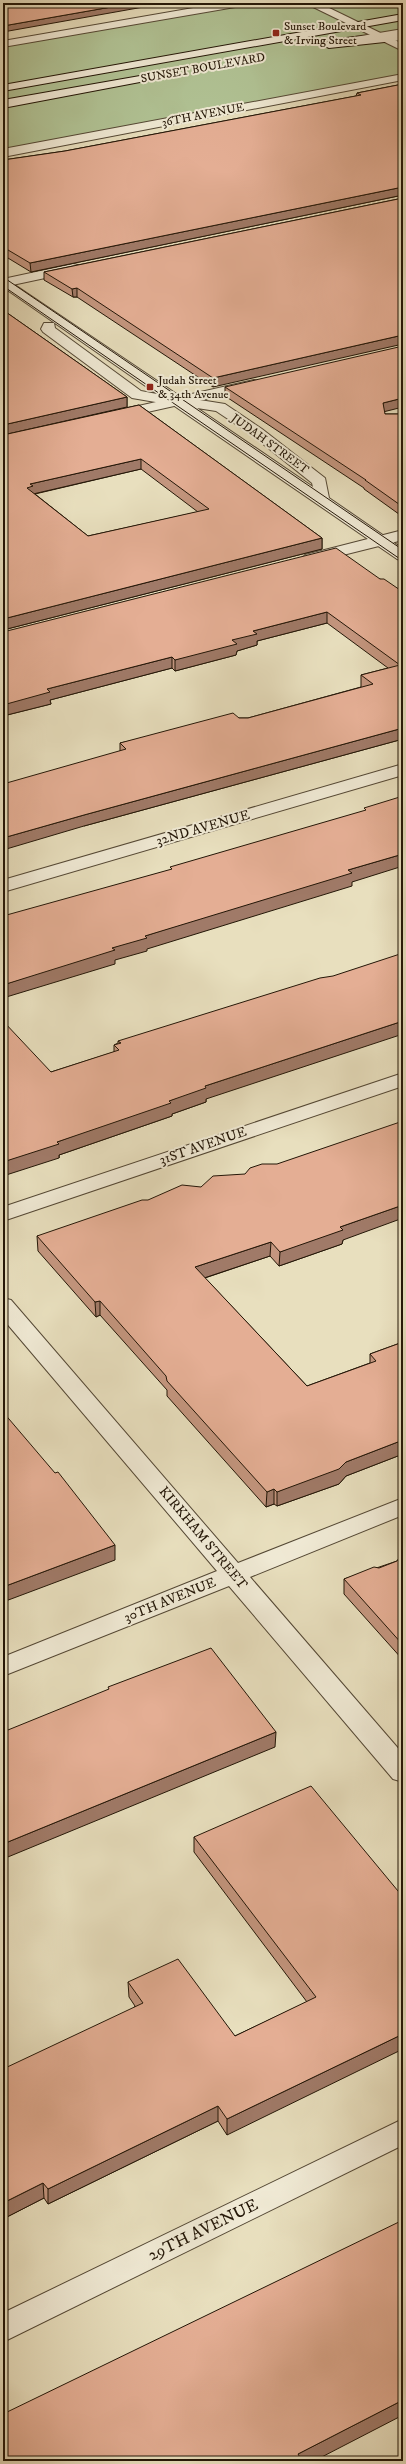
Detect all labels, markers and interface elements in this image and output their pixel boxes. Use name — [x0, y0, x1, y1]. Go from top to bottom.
place label: Sunset Boulevard & Irving Street — [284, 19, 366, 48]
marker: Sunset Boulevard & Irving Street — [271, 28, 281, 38]
street label: SUNSET BOULEVARD — [140, 50, 266, 86]
street label: 36TH AVENUE — [161, 100, 246, 130]
place label: Judah Street & 34th Avenue — [157, 373, 229, 402]
marker: Judah Street & 34th Avenue — [145, 382, 155, 392]
street label: JUDAH STREET — [227, 410, 312, 477]
street label: 32ND AVENUE — [154, 806, 252, 850]
street label: 31ST AVENUE — [157, 1123, 249, 1169]
street label: KIRKHAM STREET — [155, 1483, 252, 1593]
street label: 30TH AVENUE — [121, 1573, 219, 1627]
street label: 29TH AVENUE — [144, 2194, 262, 2266]

